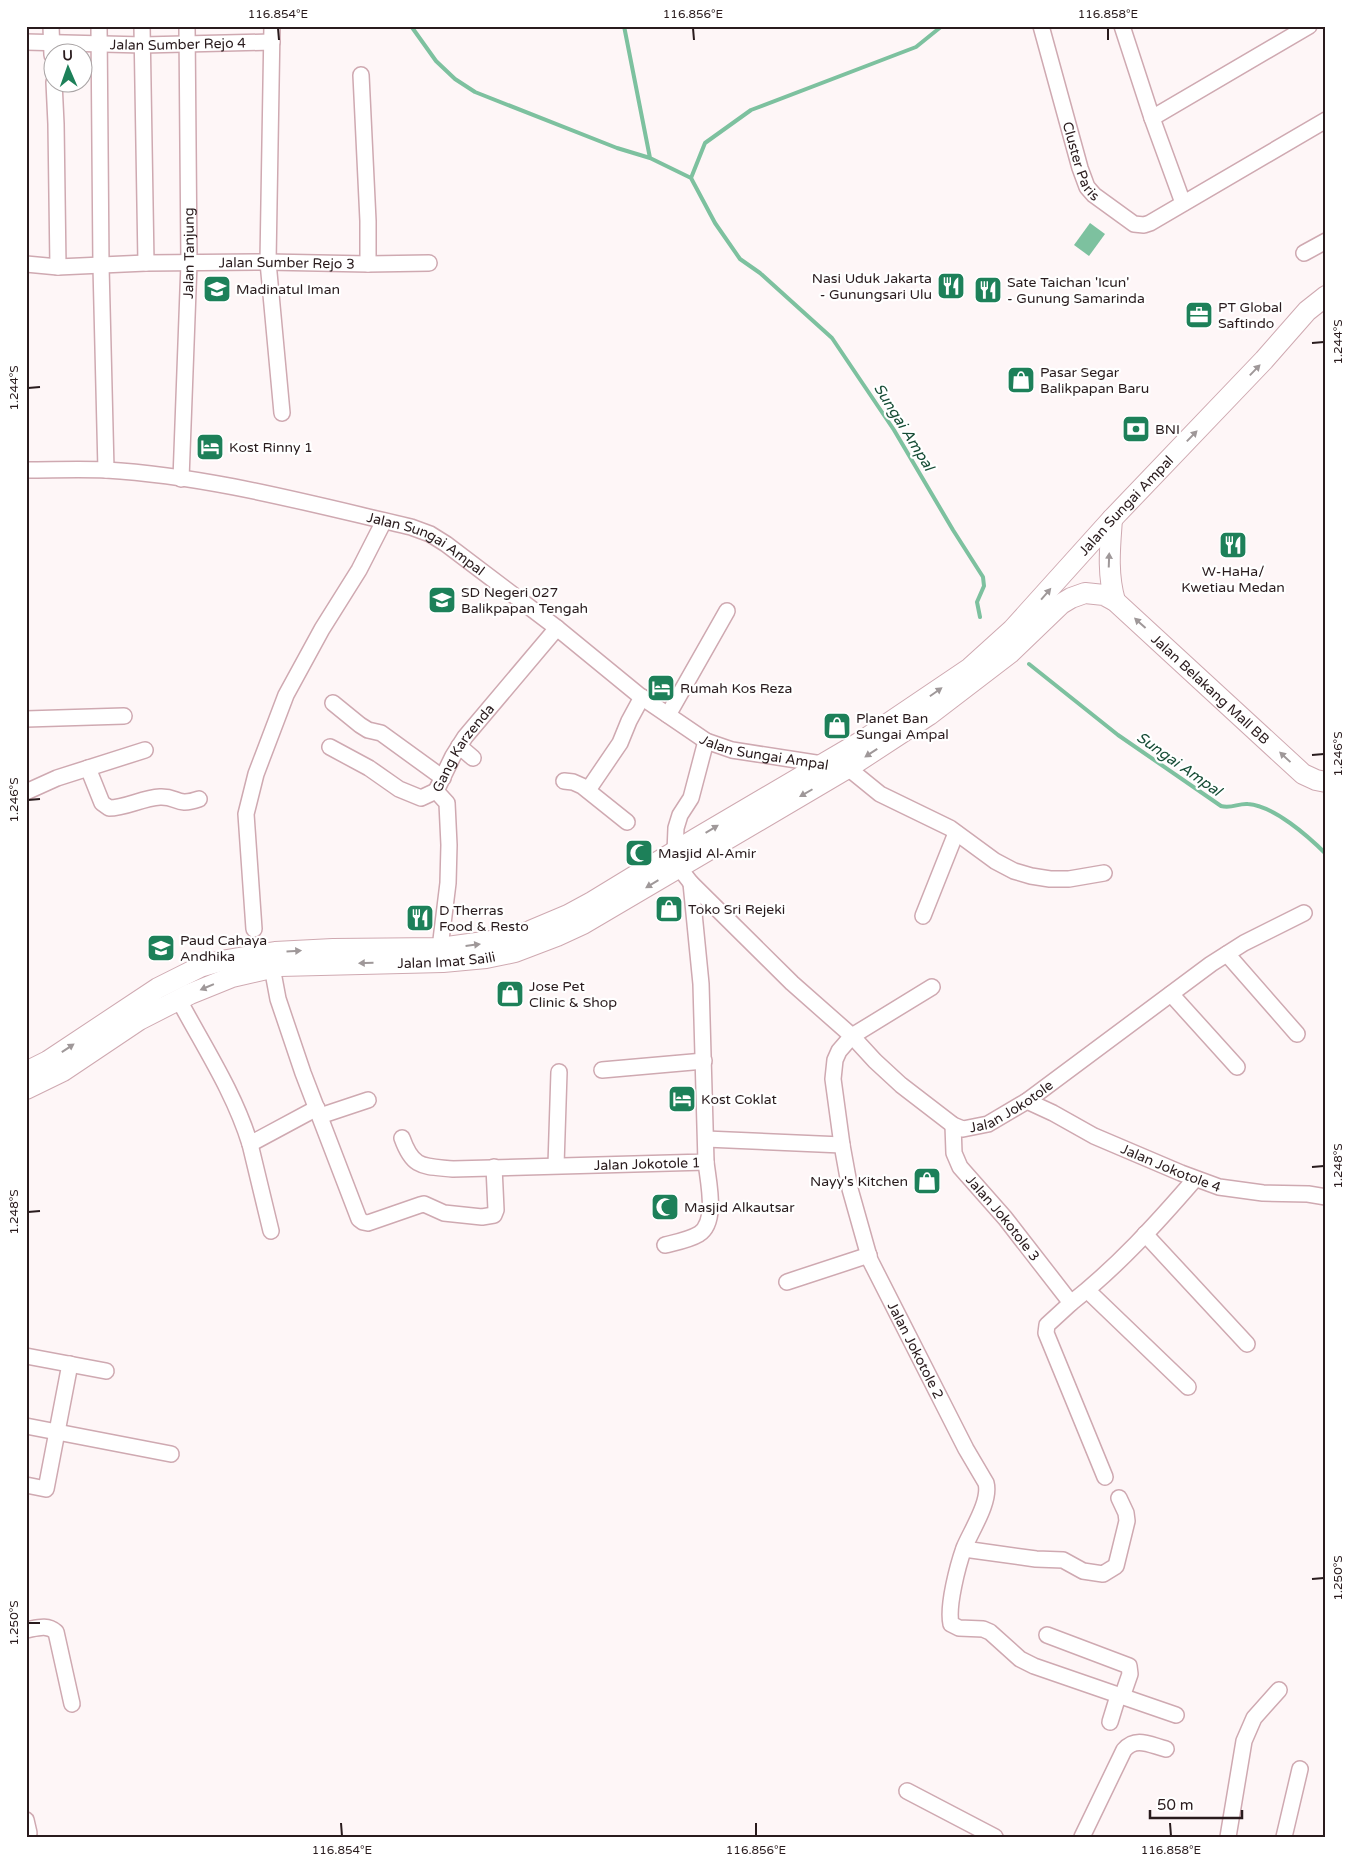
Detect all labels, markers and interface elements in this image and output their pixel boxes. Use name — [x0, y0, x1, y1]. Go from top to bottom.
text: 116.854°E — [248, 7, 309, 21]
text: 116.856°E — [663, 7, 724, 21]
text: 116.858°E — [1078, 7, 1139, 21]
street label: Jalan Sumber Rejo 4 — [110, 34, 246, 54]
north arrow — [42, 42, 92, 92]
text: U — [62, 47, 73, 64]
street label: Cluster Paris — [1059, 120, 1103, 205]
street label: Jalan Tanjung — [179, 207, 198, 299]
street label: Jalan Sumber Rejo 3 — [219, 253, 355, 272]
place label: Nasi Uduk Jakarta - Gunungsari Ulu — [812, 270, 932, 303]
restaurant icon: Nasi Uduk Jakarta - Gunungsari Ulu — [936, 271, 966, 301]
school or university icon: Madinatul Iman — [202, 274, 232, 304]
place label: Sate Taichan 'Icun' - Gunung Samarinda — [1007, 274, 1145, 307]
restaurant icon: Sate Taichan 'Icun' - Gunung Samarinda — [973, 275, 1003, 305]
place label: Madinatul Iman — [236, 281, 340, 298]
place label: PT Global Saftindo — [1218, 299, 1282, 332]
office icon: PT Global Saftindo — [1184, 300, 1214, 330]
text: 1.244°S — [1331, 319, 1345, 365]
place label: Pasar Segar Balikpapan Baru — [1040, 364, 1149, 397]
one-way arrow — [1249, 364, 1261, 376]
text: 1.244°S — [7, 365, 21, 411]
shop icon: Pasar Segar Balikpapan Baru — [1006, 365, 1036, 395]
water label: Sungai Ampal — [870, 380, 939, 476]
bank icon: BNI — [1121, 414, 1151, 444]
place label: BNI — [1155, 421, 1180, 438]
one-way arrow — [1186, 430, 1198, 442]
hotel icon: Kost Rinny 1 — [195, 432, 225, 462]
place label: Kost Rinny 1 — [229, 439, 313, 456]
street label: Jalan Sungai Ampal — [1075, 452, 1177, 559]
street label: Jalan Sungai Ampal — [365, 508, 488, 579]
restaurant icon: W-HaHa/ Kwetiau Medan — [1218, 530, 1248, 560]
one-way arrow — [1105, 552, 1113, 568]
place label: W-HaHa/ Kwetiau Medan — [1181, 563, 1285, 596]
place label: SD Negeri 027 Balikpapan Tengah — [461, 584, 588, 617]
school or university icon: SD Negeri 027 Balikpapan Tengah — [427, 585, 457, 615]
one-way arrow — [1040, 587, 1051, 600]
one-way arrow — [1134, 618, 1146, 629]
street label: Jalan Belakang Mall BB — [1148, 630, 1273, 748]
hotel icon: Rumah Kos Reza — [646, 673, 676, 703]
place label: Rumah Kos Reza — [680, 680, 792, 697]
one-way arrow — [929, 687, 943, 697]
street label: Gang Karzenda — [428, 700, 498, 795]
place label: Planet Ban Sungai Ampal — [856, 710, 949, 743]
shop icon: Planet Ban Sungai Ampal — [822, 711, 852, 741]
water label: Sungai Ampal — [1133, 728, 1227, 801]
street label: Jalan Sungai Ampal — [697, 731, 830, 773]
text: 1.246°S — [1331, 731, 1345, 777]
one-way arrow — [865, 748, 878, 758]
one-way arrow — [1280, 751, 1292, 763]
text: 1.246°S — [7, 777, 21, 823]
one-way arrow — [800, 788, 813, 797]
one-way arrow — [705, 824, 718, 833]
mosque icon: Masjid Al-Amir — [624, 838, 654, 868]
place label: Masjid Al-Amir — [658, 845, 757, 862]
one-way arrow — [645, 880, 658, 889]
shop icon: Toko Sri Rejeki — [654, 894, 684, 924]
place label: Toko Sri Rejeki — [688, 901, 785, 918]
place label: D Therras Food & Resto — [439, 902, 529, 935]
restaurant icon: D Therras Food & Resto — [405, 903, 435, 933]
place label: Paud Cahaya Andhika — [180, 932, 267, 965]
school or university icon: Paud Cahaya Andhika — [146, 933, 176, 963]
one-way arrow — [466, 940, 482, 948]
one-way arrow — [286, 947, 302, 955]
street label: Jalan Imat Saili — [397, 948, 497, 972]
one-way arrow — [358, 959, 374, 967]
place label: Jose Pet Clinic & Shop — [529, 978, 617, 1011]
shop icon: Jose Pet Clinic & Shop — [495, 979, 525, 1009]
one-way arrow — [199, 983, 214, 991]
one-way arrow — [61, 1043, 75, 1052]
street label: Jalan Jokotole — [968, 1076, 1056, 1136]
hotel icon: Kost Coklat — [667, 1084, 697, 1114]
place label: Kost Coklat — [701, 1091, 777, 1108]
street label: Jalan Jokotole 4 — [1118, 1140, 1224, 1196]
text: 1.248°S — [1331, 1143, 1345, 1189]
street label: Jalan Jokotole 1 — [594, 1154, 701, 1174]
shop icon: Nayy's Kitchen — [912, 1166, 942, 1196]
street label: Jalan Jokotole 3 — [963, 1171, 1044, 1264]
place label: Nayy's Kitchen — [810, 1173, 908, 1190]
text: 1.248°S — [7, 1189, 21, 1235]
mosque icon: Masjid Alkautsar — [650, 1192, 680, 1222]
place label: Masjid Alkautsar — [684, 1199, 795, 1216]
street label: Jalan Jokotole 2 — [884, 1299, 948, 1402]
text: 1.250°S — [1331, 1555, 1345, 1601]
text: 1.250°S — [7, 1600, 21, 1646]
scale bar — [1150, 1788, 1242, 1820]
text: 50 m — [1157, 1796, 1194, 1814]
text: 116.854°E — [312, 1843, 373, 1857]
text: 116.856°E — [726, 1843, 787, 1857]
text: 116.858°E — [1141, 1843, 1202, 1857]

